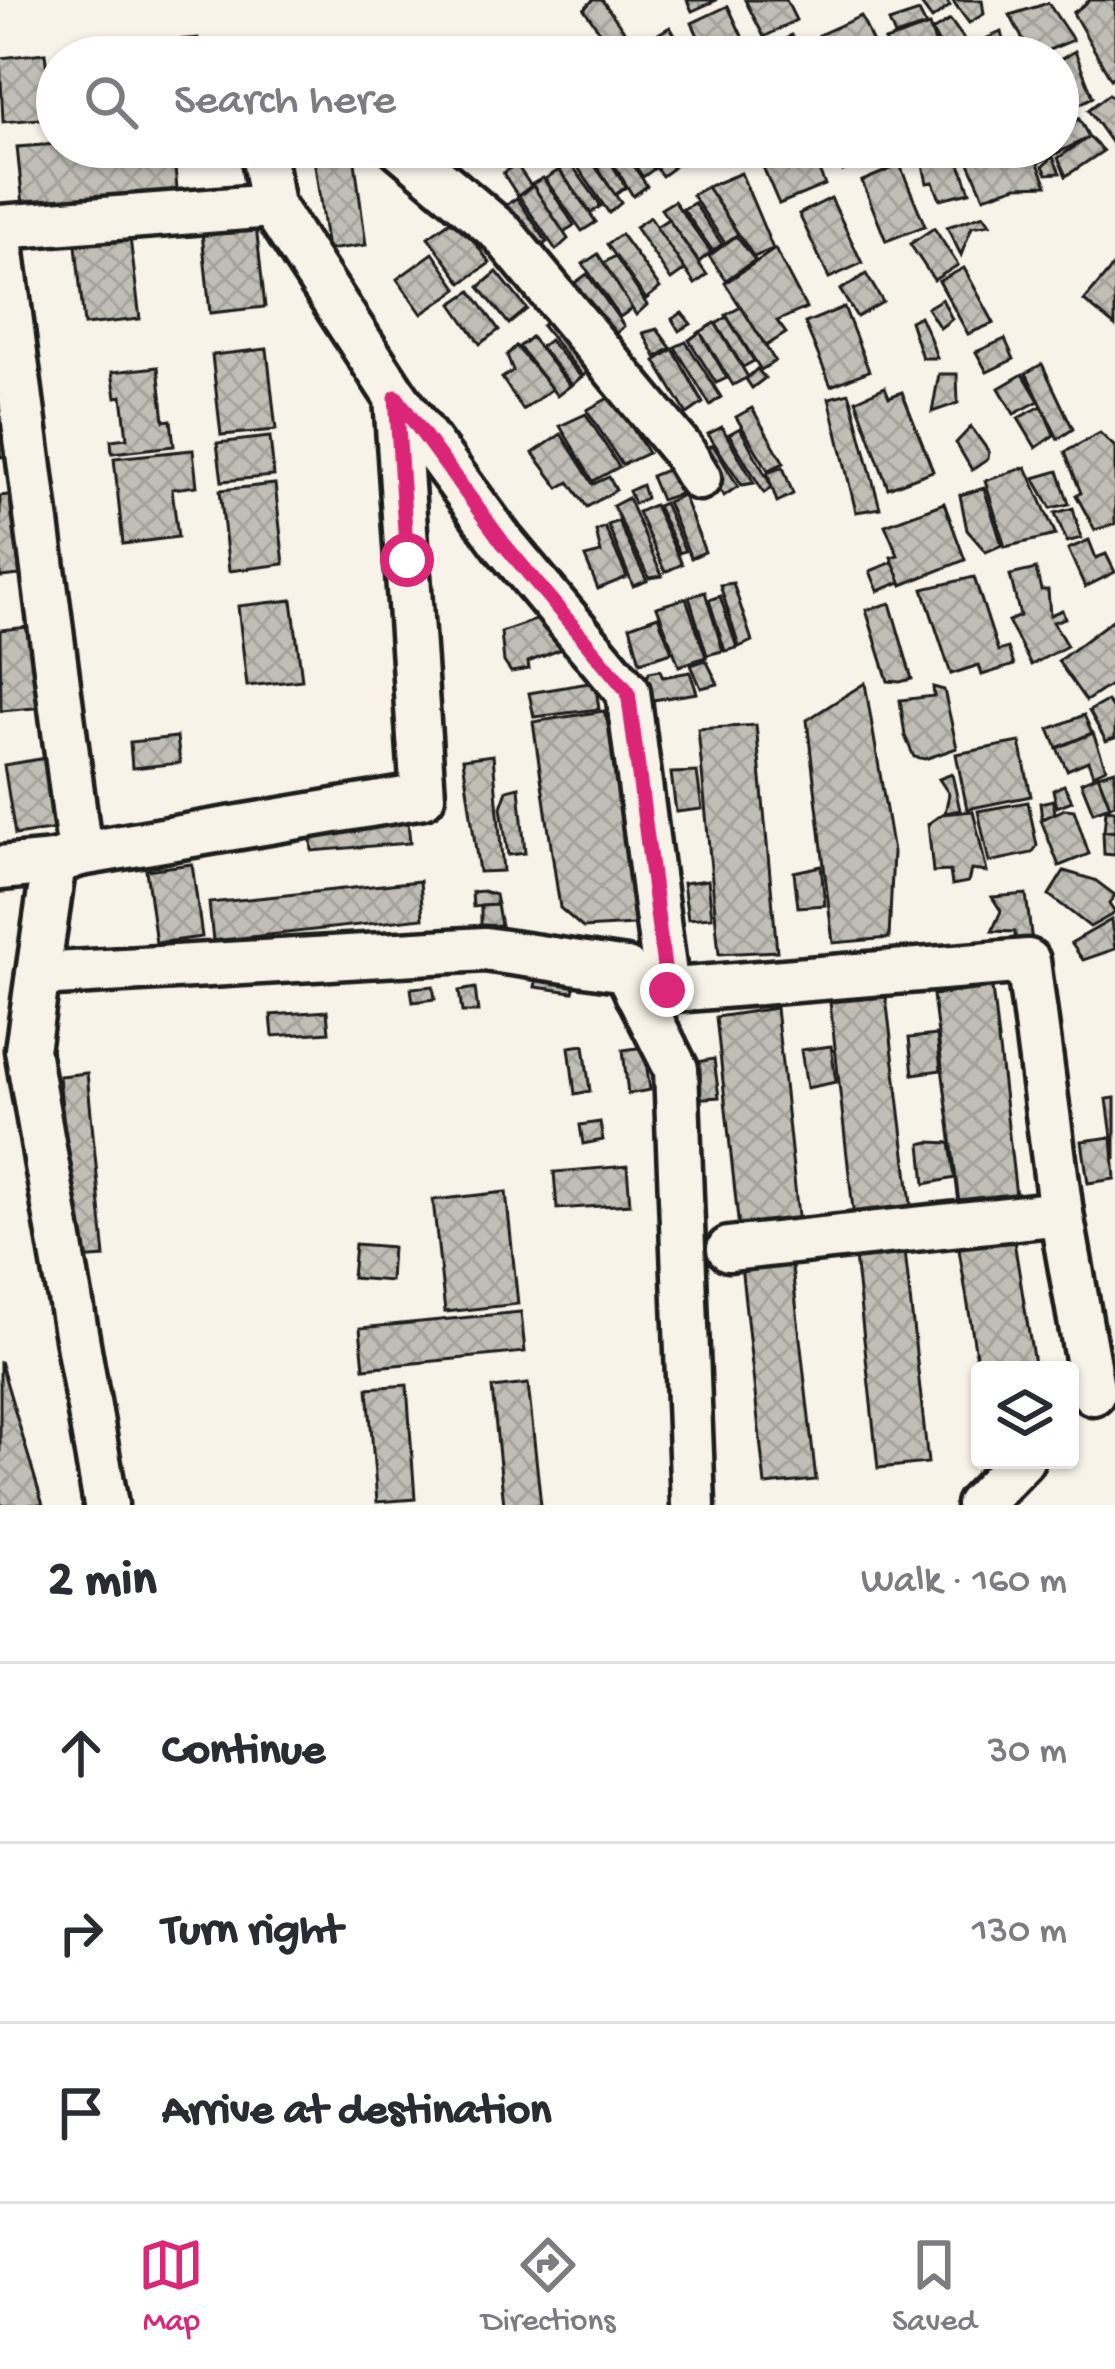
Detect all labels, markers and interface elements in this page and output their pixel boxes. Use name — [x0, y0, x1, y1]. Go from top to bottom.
search box — [36, 36, 1079, 168]
icon: search — [78, 69, 144, 135]
text: Search here — [174, 76, 396, 129]
route start — [380, 533, 434, 587]
route end — [640, 963, 694, 1017]
map controls — [971, 1361, 1079, 1469]
button: layers — [971, 1361, 1079, 1469]
text: 2 min — [48, 1553, 157, 1613]
text: Walk · 160 m — [861, 1560, 1067, 1606]
icon: ahead — [48, 1720, 114, 1786]
text: Continue — [162, 1726, 325, 1779]
text: 30 m — [988, 1730, 1067, 1776]
icon: right — [48, 1900, 114, 1966]
text: Turn right — [162, 1906, 342, 1959]
text: 130 m — [972, 1910, 1067, 1956]
icon: arrive — [48, 2080, 114, 2146]
text: Arrive at destination — [162, 2086, 551, 2139]
tab: Map — [138, 2232, 204, 2342]
tab: Directions — [481, 2232, 615, 2342]
tab: Saved — [892, 2232, 977, 2342]

